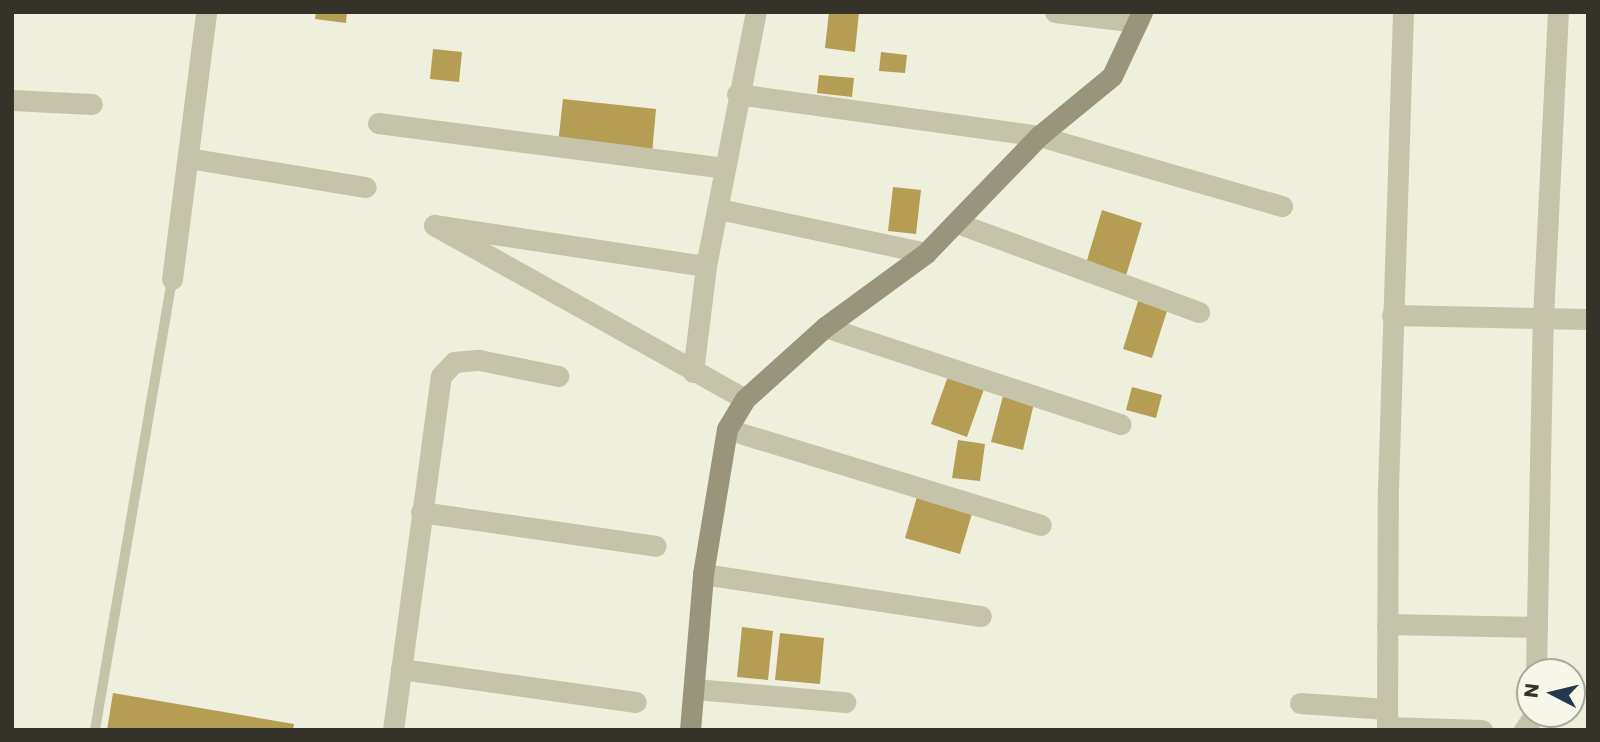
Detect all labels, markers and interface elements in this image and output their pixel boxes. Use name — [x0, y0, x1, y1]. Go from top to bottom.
north arrow — [1516, 658, 1586, 728]
text: N — [1517, 682, 1546, 699]

